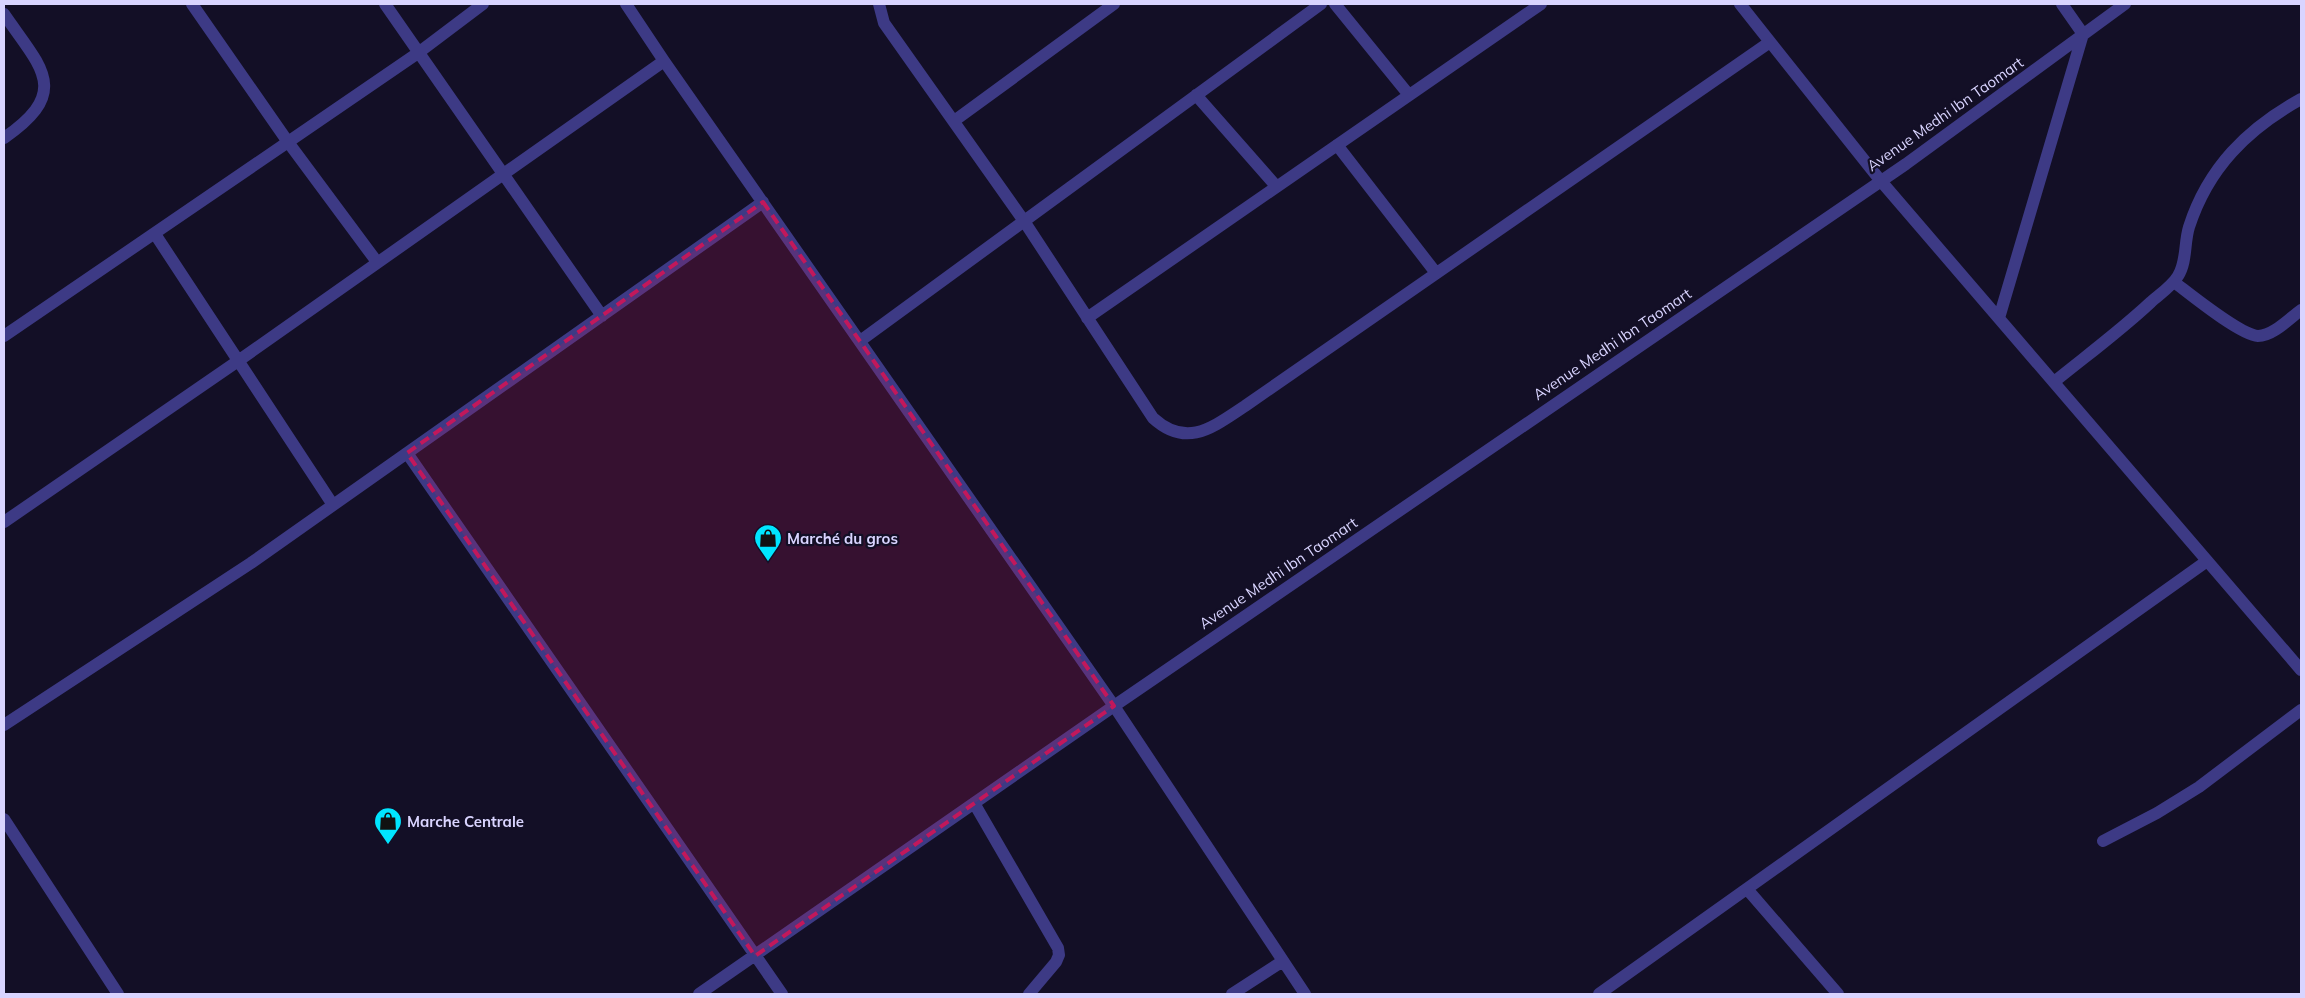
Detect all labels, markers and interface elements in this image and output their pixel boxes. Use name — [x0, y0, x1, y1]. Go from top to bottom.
street label: Avenue Medhi Ibn Taomart — [1863, 53, 2027, 175]
street label: Avenue Medhi Ibn Taomart — [1529, 284, 1695, 404]
street label: Avenue Medhi Ibn Taomart — [1195, 513, 1361, 633]
shop icon: Marché du gros — [753, 523, 783, 562]
place label: Marché du gros — [787, 529, 898, 548]
shop icon: Marche Centrale — [373, 806, 403, 845]
place label: Marche Centrale — [407, 812, 524, 831]

